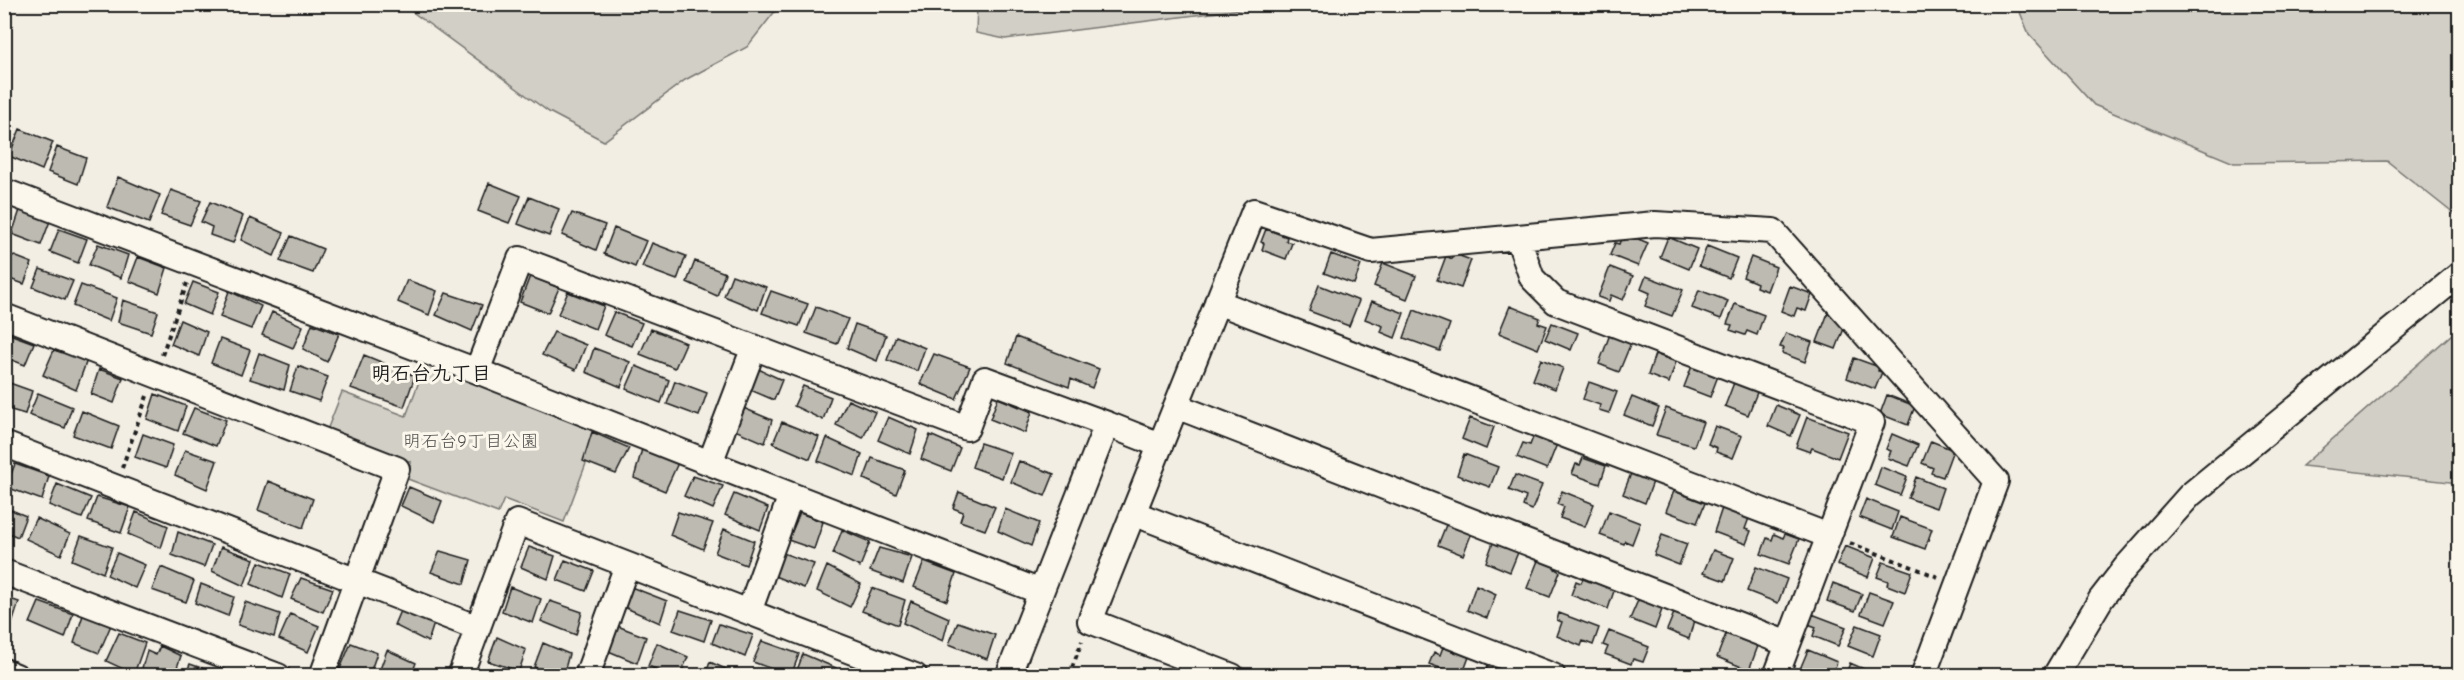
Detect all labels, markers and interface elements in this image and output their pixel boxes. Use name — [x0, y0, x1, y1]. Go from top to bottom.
district label: 明石台九丁目 — [371, 362, 491, 385]
park label: 明石台9丁目公園 — [403, 431, 539, 452]

